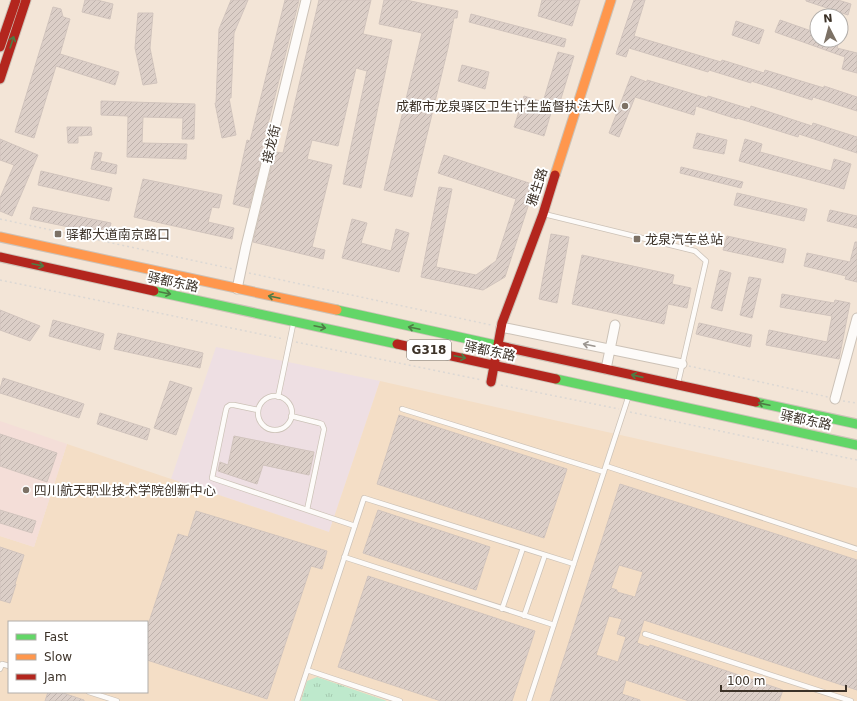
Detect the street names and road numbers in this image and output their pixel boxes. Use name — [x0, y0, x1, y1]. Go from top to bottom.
street label: 接龙街 — [259, 123, 283, 165]
street label: 雅生路 — [524, 166, 550, 208]
street label: 驿都东路 — [146, 269, 200, 295]
street label: 驿都东路 — [463, 338, 517, 364]
road number: G318 — [407, 340, 451, 360]
street label: 驿都东路 — [779, 407, 833, 433]

